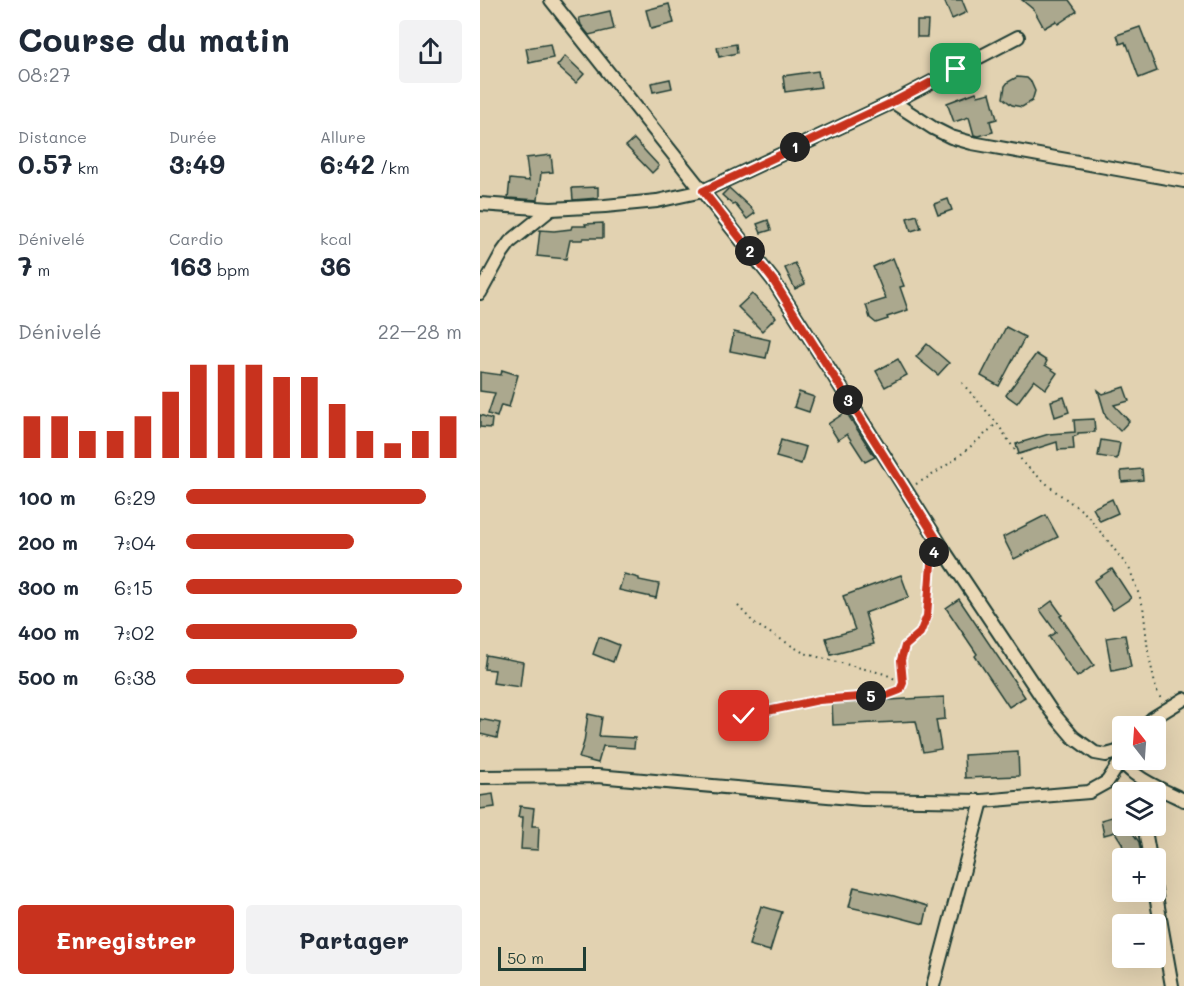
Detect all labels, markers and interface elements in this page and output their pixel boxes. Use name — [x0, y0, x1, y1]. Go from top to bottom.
text: Course du matin — [18, 17, 290, 60]
button: share — [399, 20, 462, 83]
pin — [930, 43, 981, 94]
icon: arrive — [939, 52, 972, 85]
text: 08:27 — [18, 61, 71, 87]
text: Distance — [18, 126, 87, 147]
text: Durée — [169, 126, 217, 147]
text: Allure — [320, 126, 366, 147]
pin: 1 — [780, 132, 810, 162]
text: 1 — [791, 136, 799, 157]
text: 0.57 — [18, 147, 72, 181]
text: 3:49 — [169, 147, 225, 181]
text: 6:42 — [320, 147, 375, 181]
text: km — [72, 157, 99, 178]
text: /km — [375, 157, 410, 178]
text: Dénivelé — [18, 228, 85, 249]
text: Cardio — [169, 228, 223, 249]
text: kcal — [320, 228, 352, 249]
pin: 2 — [735, 236, 765, 266]
text: 2 — [746, 240, 754, 261]
text: 7 — [18, 249, 32, 283]
text: 163 — [169, 249, 212, 283]
text: 36 — [320, 249, 351, 283]
text: m — [32, 259, 50, 280]
text: bpm — [212, 259, 250, 280]
text: Dénivelé — [18, 318, 102, 344]
text: 22–28 m — [378, 318, 462, 344]
pin: 3 — [833, 385, 863, 415]
text: 3 — [843, 389, 853, 410]
text: 100 m — [18, 484, 76, 510]
text: 6:29 — [114, 484, 155, 510]
text: 200 m — [18, 529, 78, 555]
text: 7:04 — [114, 529, 155, 555]
pin: 4 — [919, 537, 949, 567]
text: 4 — [929, 541, 939, 562]
text: 300 m — [18, 574, 79, 600]
text: 6:15 — [114, 574, 153, 600]
text: 400 m — [18, 619, 79, 645]
text: 7:02 — [114, 619, 155, 645]
text: 500 m — [18, 664, 78, 690]
text: 6:38 — [114, 664, 156, 690]
pin: 5 — [856, 681, 886, 711]
text: 5 — [866, 685, 876, 706]
pin — [718, 690, 769, 741]
icon: check — [727, 699, 760, 732]
north arrow — [1112, 716, 1166, 770]
map controls — [1112, 716, 1166, 968]
button: layers — [1112, 782, 1166, 836]
button: + — [1112, 848, 1166, 902]
button: Enregistrer — [18, 905, 234, 974]
button: Partager — [246, 905, 462, 974]
button: − — [1112, 914, 1166, 968]
scale bar — [498, 944, 586, 972]
text: 50 m — [507, 947, 544, 968]

